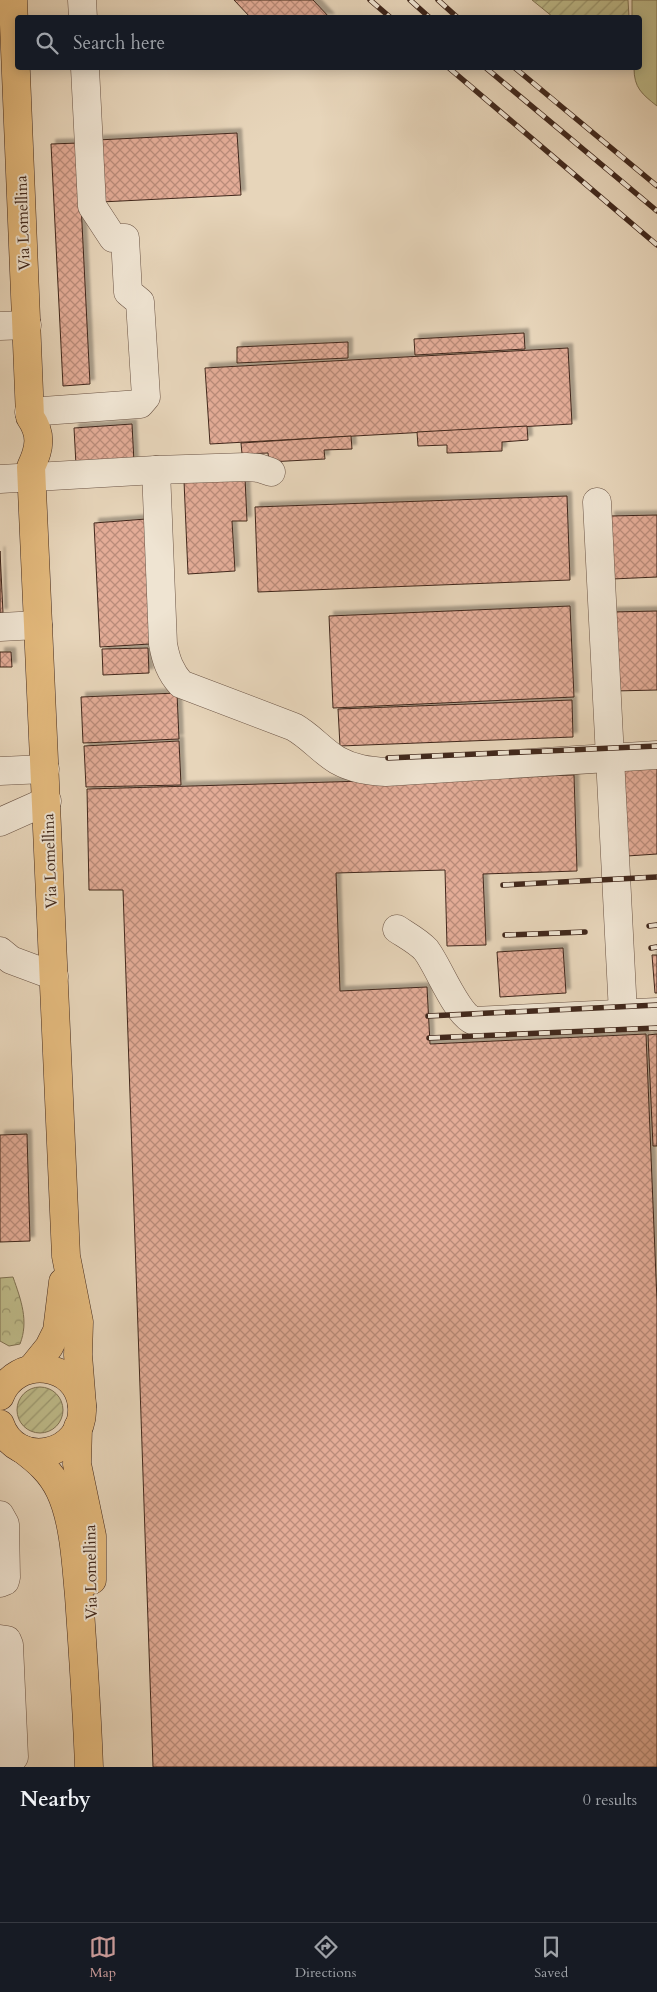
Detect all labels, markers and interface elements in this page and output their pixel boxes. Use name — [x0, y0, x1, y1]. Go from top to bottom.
search box — [15, 15, 642, 70]
icon: search — [33, 29, 61, 57]
text: Search here — [73, 30, 165, 56]
street label: Via Lomellina — [10, 175, 36, 271]
street label: Via Lomellina — [37, 813, 63, 909]
street label: Via Lomellina — [79, 1524, 103, 1620]
text: Nearby — [20, 1785, 91, 1814]
text: 0 results — [583, 1789, 637, 1811]
tab: Map — [89, 1933, 117, 1982]
tab: Directions — [295, 1933, 356, 1982]
tab: Saved — [534, 1933, 568, 1982]

